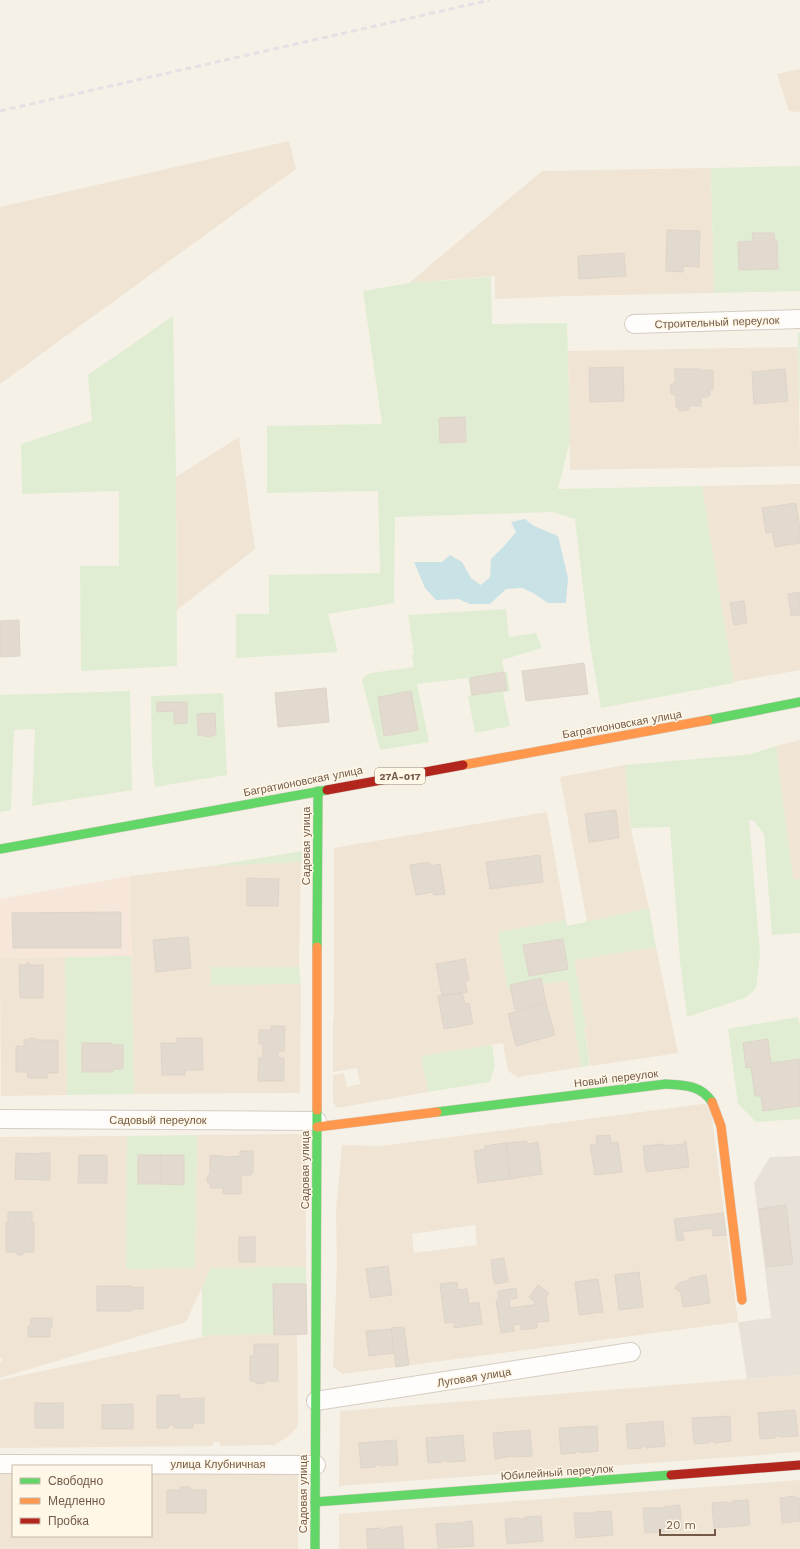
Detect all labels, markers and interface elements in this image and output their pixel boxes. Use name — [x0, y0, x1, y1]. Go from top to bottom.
street label: Строительный переулок — [654, 314, 780, 331]
street label: Багратионовская улица — [561, 707, 684, 741]
street label: Багратионовская улица — [242, 763, 365, 799]
road number: 27А-017 — [375, 768, 425, 784]
street label: Садовая улица — [300, 806, 313, 885]
street label: Новый переулок — [573, 1067, 659, 1090]
street label: Садовый переулок — [109, 1114, 207, 1127]
street label: Садовая улица — [299, 1130, 312, 1209]
street label: Луговая улица — [436, 1365, 513, 1390]
street label: Садовая улица — [297, 1454, 310, 1533]
street label: улица Клубничная — [171, 1458, 265, 1471]
street label: Юбилейный переулок — [500, 1462, 614, 1483]
legend — [12, 1465, 152, 1537]
text: Свободно — [48, 1474, 103, 1488]
text: Медленно — [48, 1494, 105, 1508]
scale bar — [660, 1511, 715, 1537]
text: Пробка — [48, 1514, 89, 1528]
text: 20 m — [666, 1518, 696, 1532]

